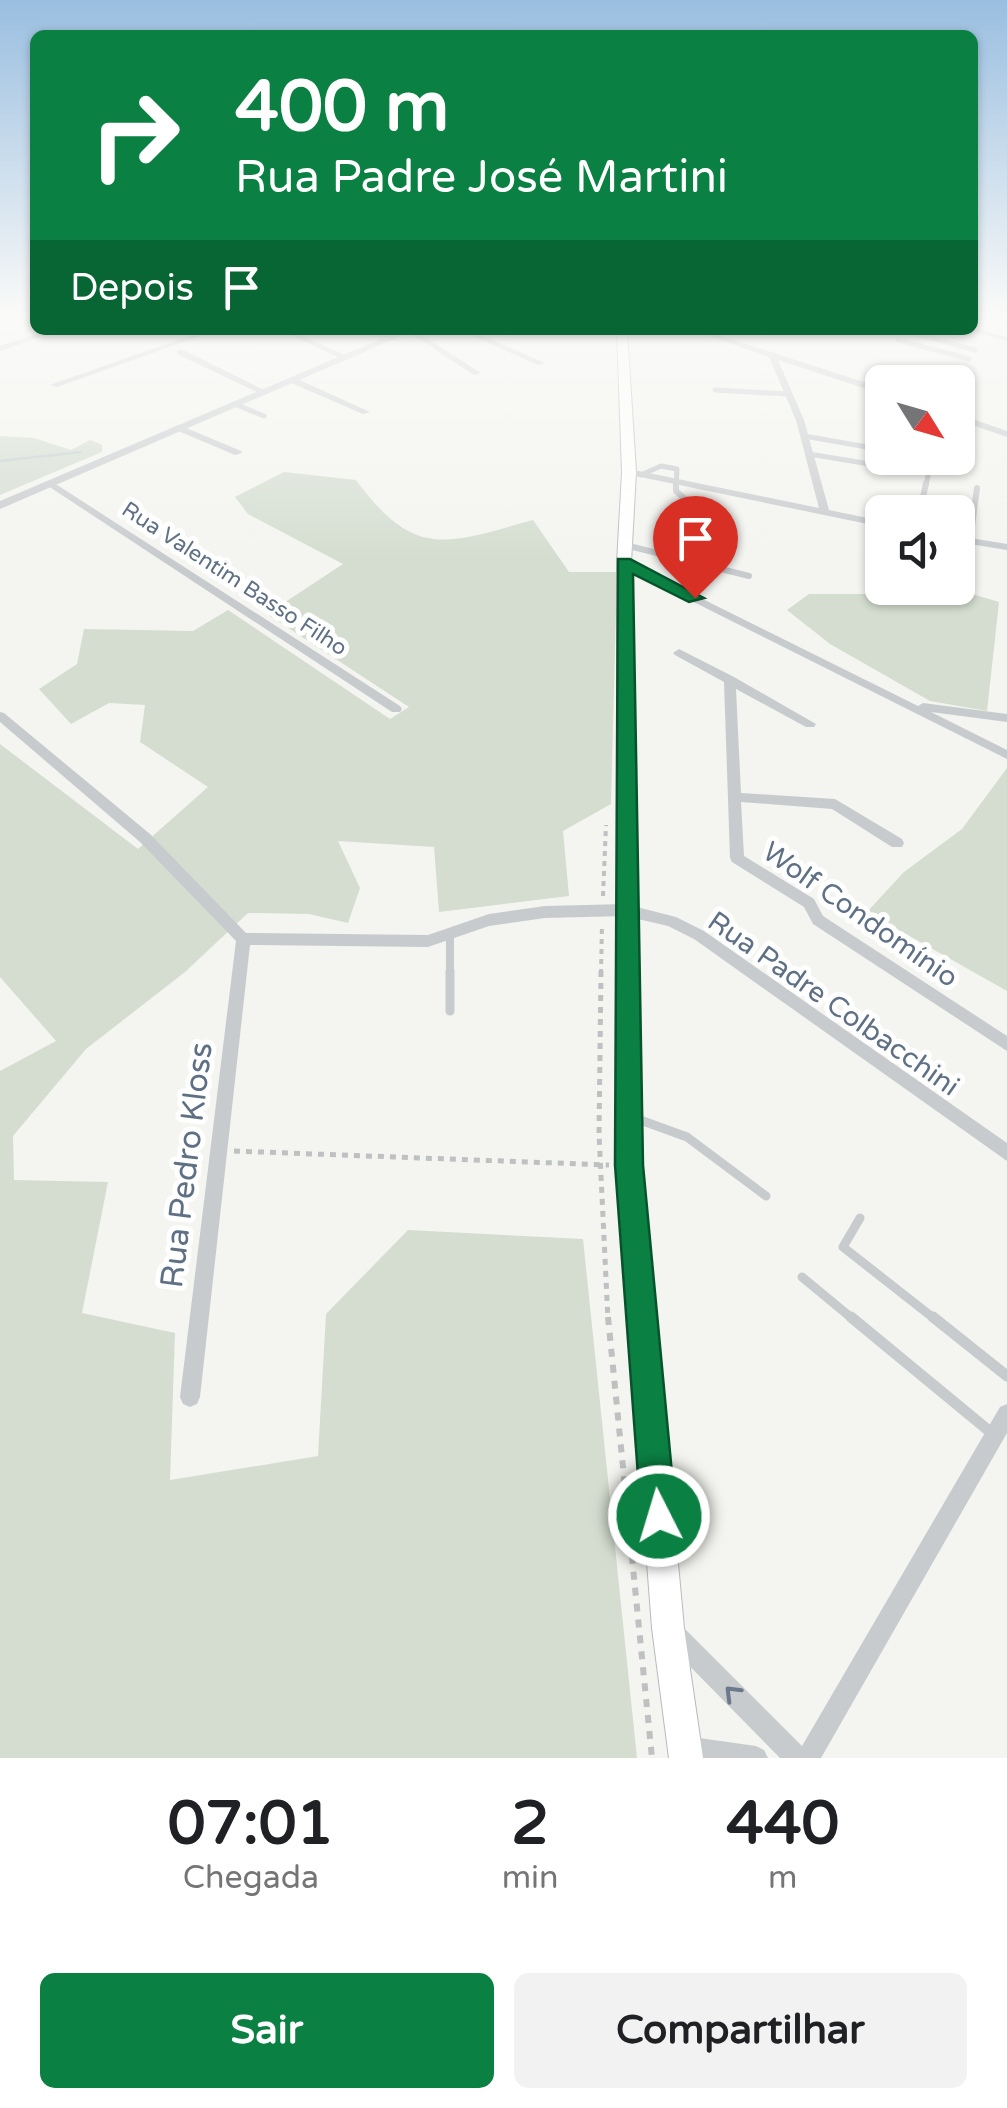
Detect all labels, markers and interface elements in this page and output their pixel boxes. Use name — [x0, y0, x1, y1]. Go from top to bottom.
text: 400 m — [235, 66, 449, 150]
icon: right — [70, 70, 200, 200]
text: Rua Padre José Martini — [235, 151, 728, 205]
icon: arrive — [214, 260, 269, 315]
text: Depois — [70, 265, 194, 311]
north arrow — [865, 365, 975, 475]
map controls — [865, 365, 975, 605]
button: sound — [865, 495, 975, 605]
street label: Rua Valentim Basso Filho — [117, 496, 352, 661]
pin — [653, 496, 738, 599]
icon: arrive — [668, 511, 723, 566]
street label: Wolf Condomínio — [756, 835, 965, 995]
street label: Rua Padre Colbacchini — [701, 904, 966, 1104]
street label: Rua Pedro Kloss — [153, 1040, 221, 1290]
position arrow — [607, 1464, 711, 1568]
one-way arrow — [726, 1686, 744, 1704]
text: 07:01 — [168, 1788, 334, 1860]
text: 2 — [511, 1788, 549, 1860]
text: 440 — [726, 1788, 839, 1860]
text: Chegada — [183, 1859, 319, 1897]
text: min — [502, 1859, 559, 1897]
text: m — [768, 1859, 797, 1897]
button: Sair — [40, 1973, 494, 2088]
button: Compartilhar — [514, 1973, 967, 2088]

